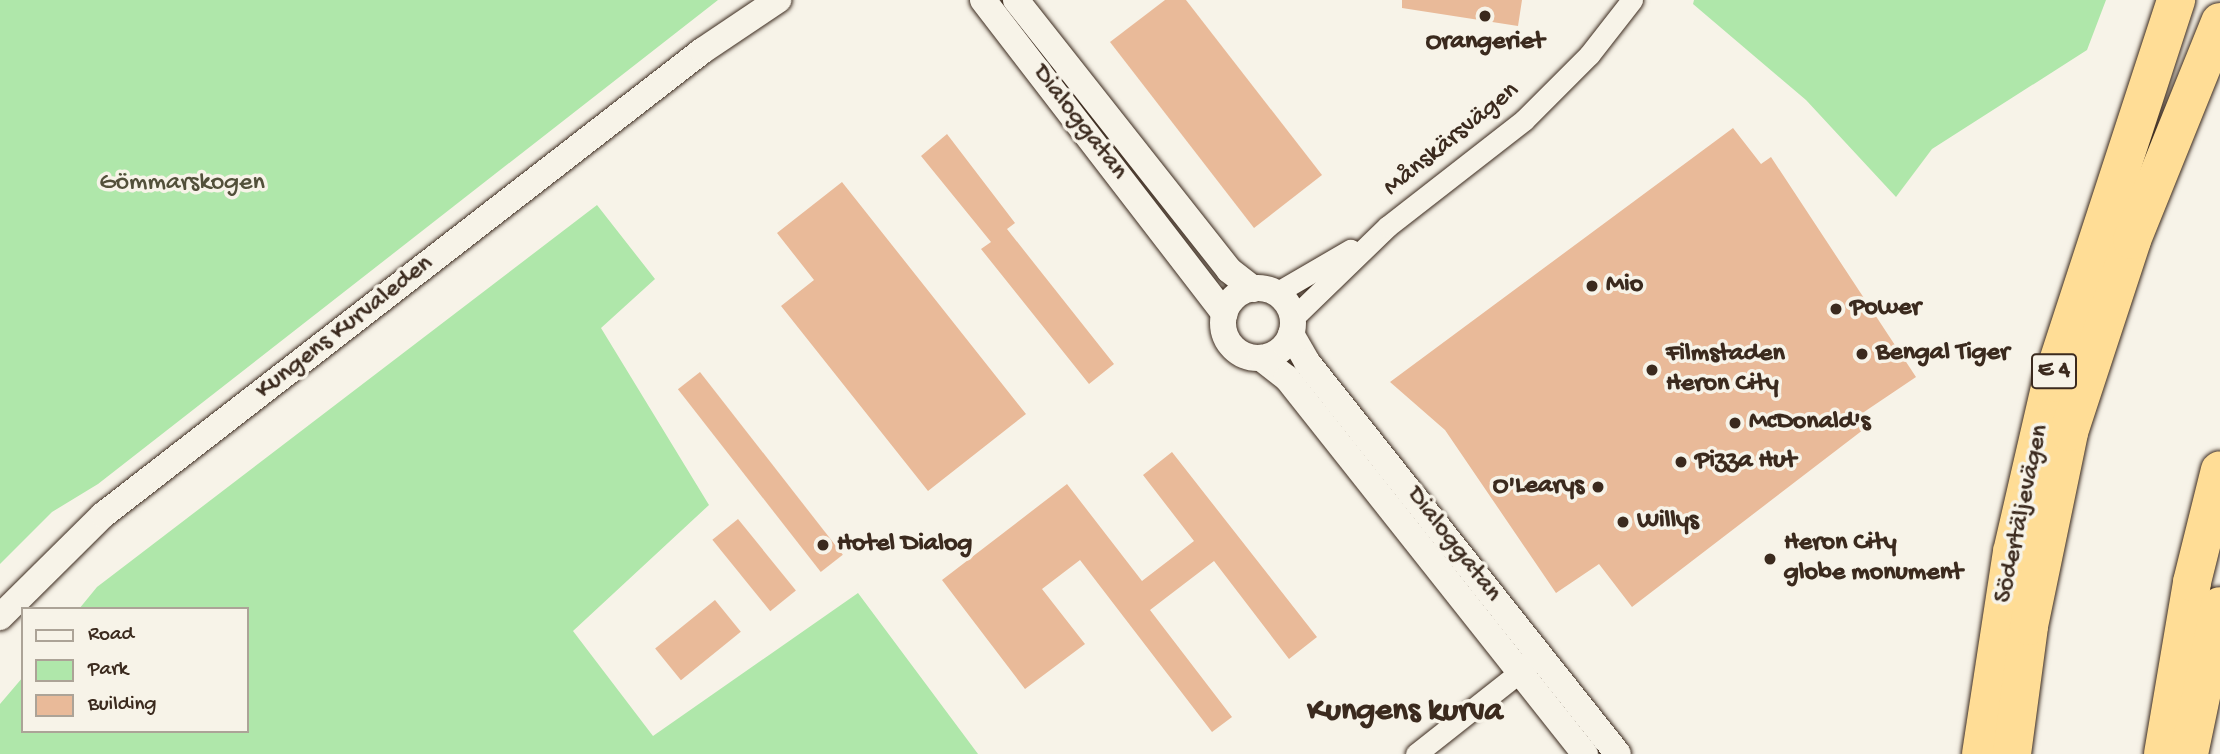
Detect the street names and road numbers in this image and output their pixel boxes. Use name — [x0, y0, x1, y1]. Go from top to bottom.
street label: Dialoggatan — [1024, 59, 1134, 187]
street label: Månskärsvägen — [1378, 76, 1526, 204]
street label: Kungens Kurvaleden — [250, 249, 440, 407]
road number: E 4 — [2030, 350, 2078, 392]
street label: Södertäljevägen — [1989, 422, 2057, 606]
street label: Dialoggatan — [1398, 481, 1508, 609]

